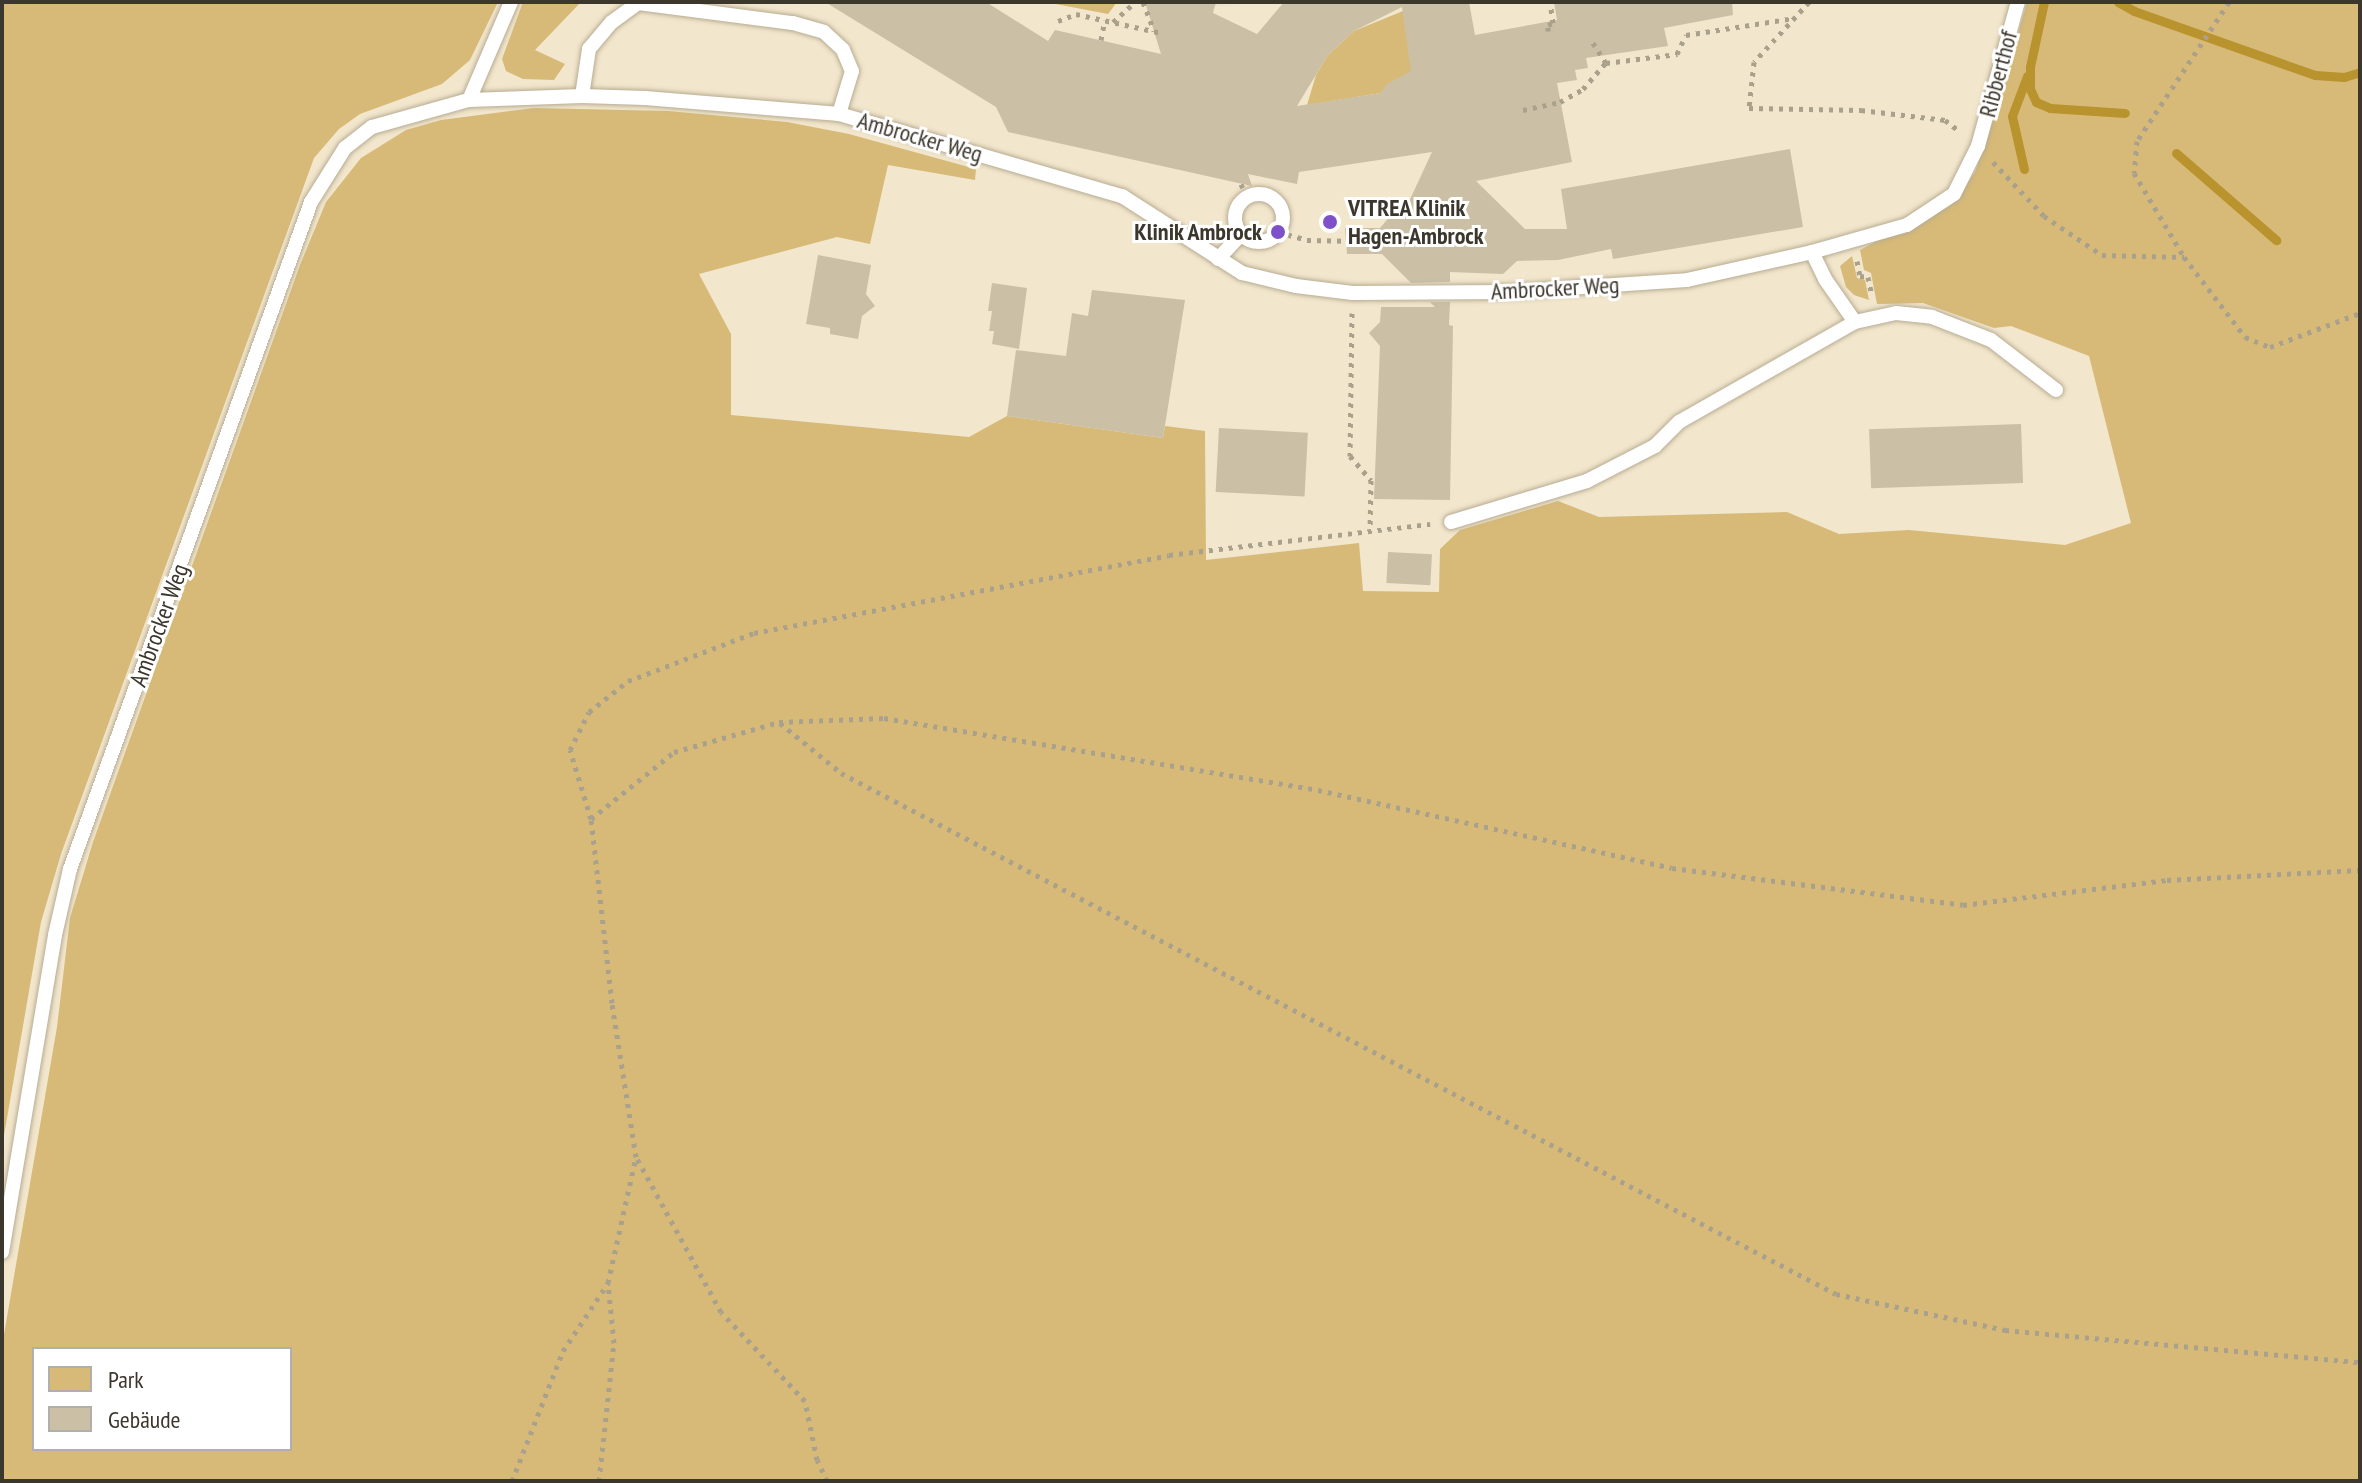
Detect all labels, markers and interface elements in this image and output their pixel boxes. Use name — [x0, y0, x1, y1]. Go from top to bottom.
street label: Ribberthof — [1973, 28, 2023, 120]
street label: Ambrocker Weg — [854, 105, 986, 169]
place label: VITREA Klinik Hagen-Ambrock — [1348, 194, 1484, 250]
marker: VITREA Klinik Hagen-Ambrock — [1319, 211, 1341, 233]
place label: Klinik Ambrock — [1133, 218, 1262, 246]
marker: Klinik Ambrock — [1269, 223, 1287, 241]
street label: Ambrocker Weg — [1490, 270, 1620, 306]
street label: Ambrocker Weg — [123, 560, 195, 690]
legend — [32, 1347, 292, 1451]
text: Park — [108, 1364, 144, 1395]
text: Gebäude — [108, 1404, 180, 1435]

